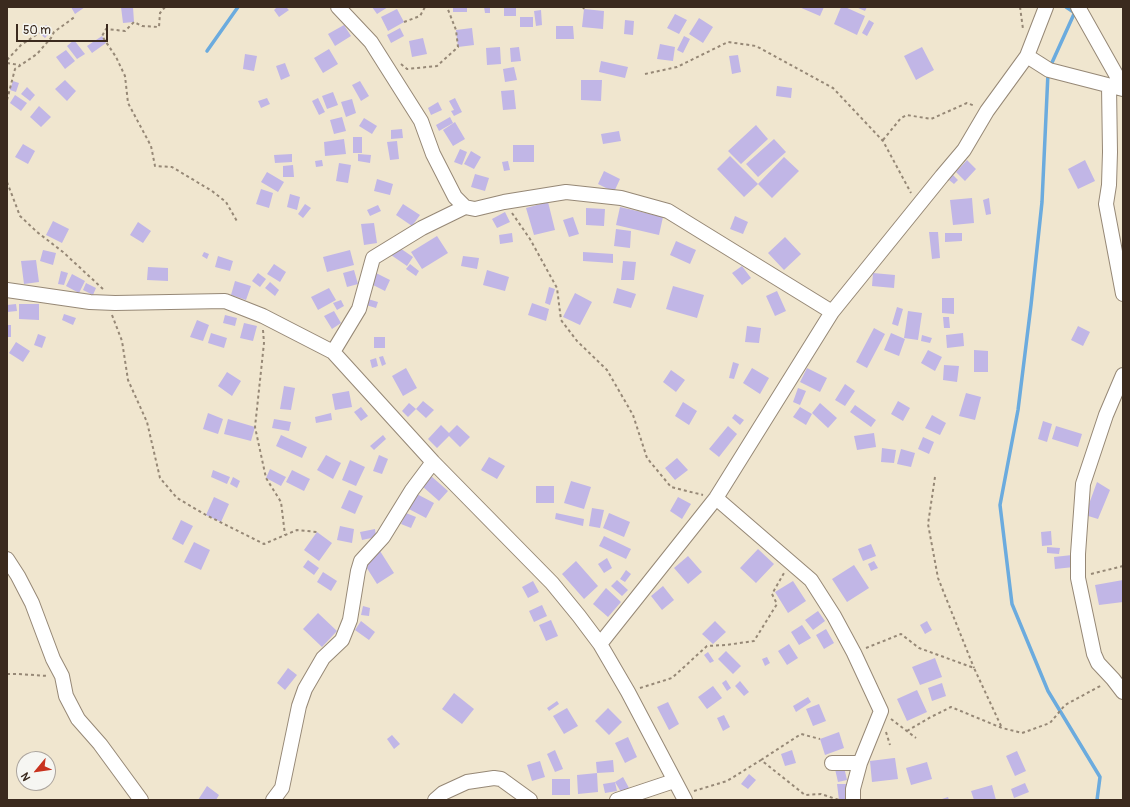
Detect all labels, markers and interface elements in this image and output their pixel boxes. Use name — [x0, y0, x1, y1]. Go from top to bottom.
scale bar — [18, 16, 110, 42]
text: 50 m — [23, 23, 51, 38]
north arrow — [16, 751, 56, 791]
text: N — [18, 770, 33, 783]

